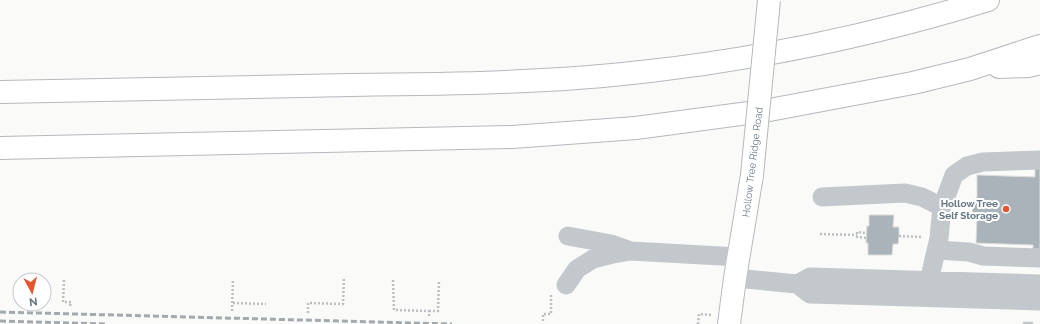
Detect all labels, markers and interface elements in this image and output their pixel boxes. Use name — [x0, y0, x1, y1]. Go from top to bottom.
street label: Hollow Tree Ridge Road — [740, 106, 765, 218]
place label: Hollow Tree Self Storage — [939, 198, 998, 221]
marker: Hollow Tree Self Storage — [1001, 204, 1011, 214]
north arrow — [12, 272, 52, 312]
text: N — [28, 294, 38, 308]

